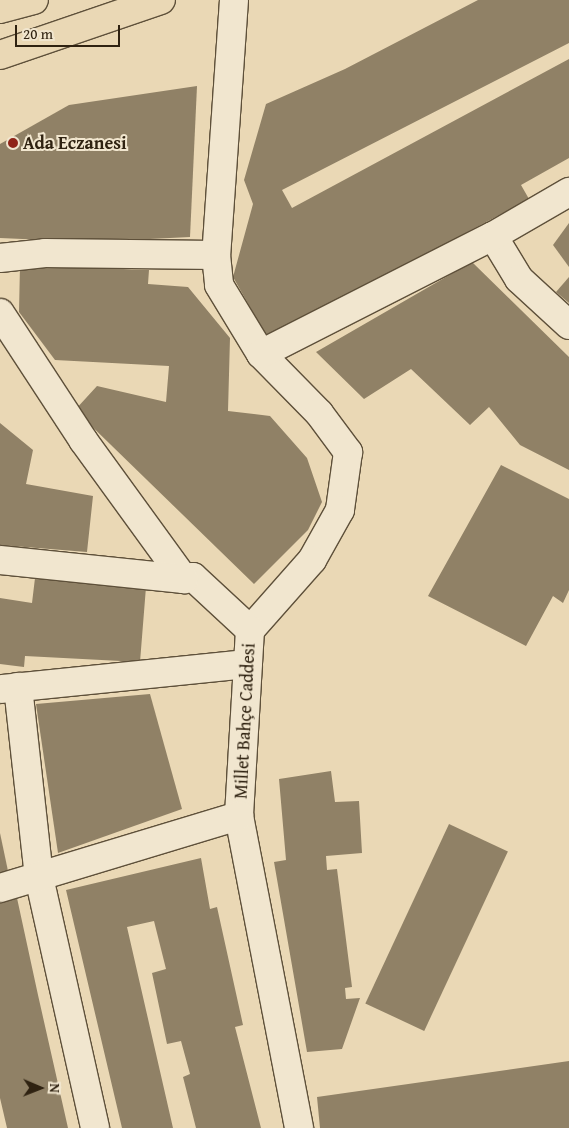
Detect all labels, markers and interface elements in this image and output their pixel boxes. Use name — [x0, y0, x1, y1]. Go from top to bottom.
scale bar — [18, 15, 122, 47]
text: 20 m — [23, 23, 53, 44]
place label: Ada Eczanesi — [23, 132, 127, 154]
marker: Ada Eczanesi — [7, 137, 19, 149]
street label: Millet Bahçe Caddesi — [230, 643, 260, 799]
north arrow — [15, 1063, 65, 1113]
text: N — [45, 1083, 65, 1093]

